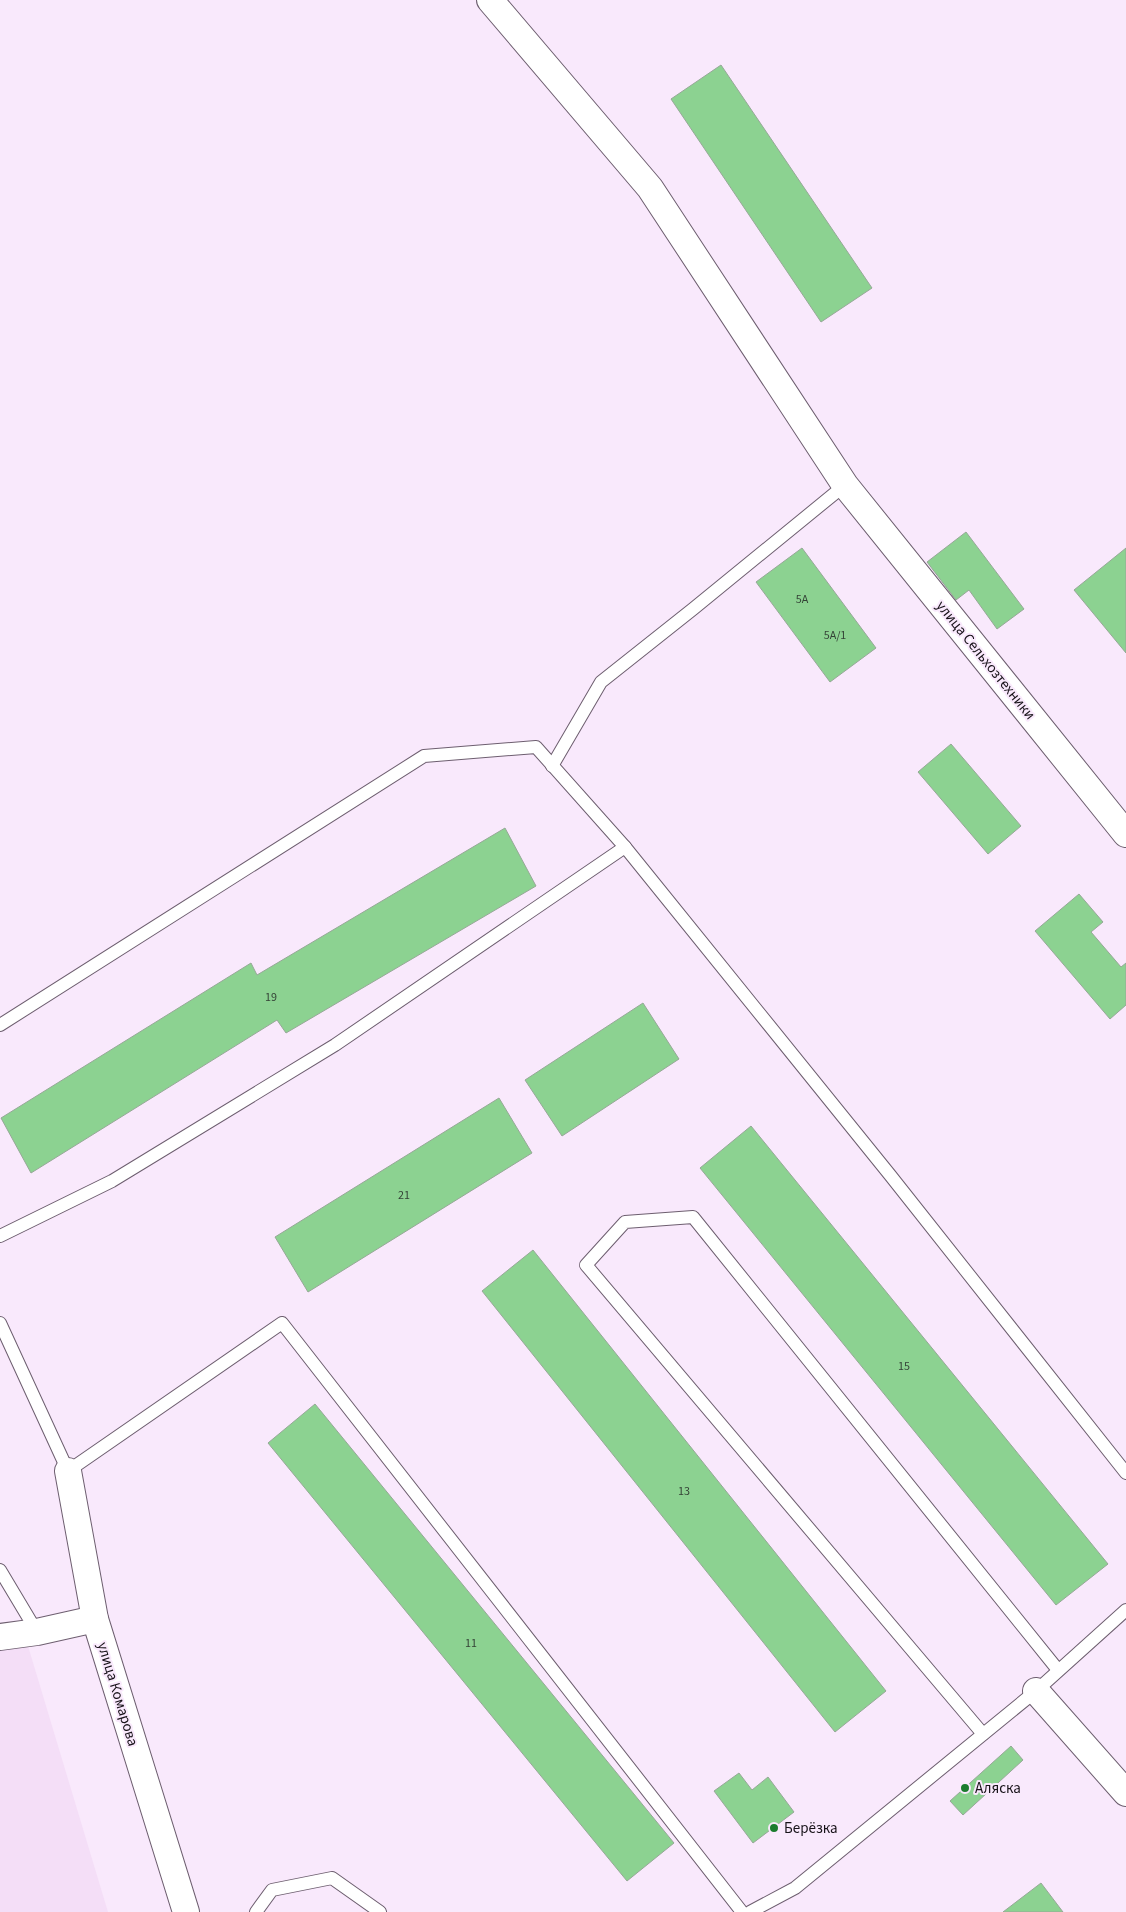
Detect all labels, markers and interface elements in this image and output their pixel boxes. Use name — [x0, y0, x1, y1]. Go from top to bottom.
house number: 5А — [796, 591, 809, 608]
street label: улица Сельхозтехники — [931, 596, 1040, 724]
house number: 5А/1 — [824, 627, 846, 644]
house number: 19 — [265, 989, 277, 1006]
house number: 21 — [398, 1187, 410, 1204]
house number: 15 — [898, 1358, 910, 1375]
house number: 13 — [678, 1483, 690, 1500]
house number: 11 — [465, 1635, 477, 1652]
street label: улица Комарова — [92, 1640, 143, 1749]
place label: Аляска — [975, 1778, 1021, 1799]
marker: Аляска — [959, 1782, 971, 1794]
place label: Берёзка — [784, 1818, 838, 1839]
marker: Берёзка — [768, 1822, 780, 1834]

